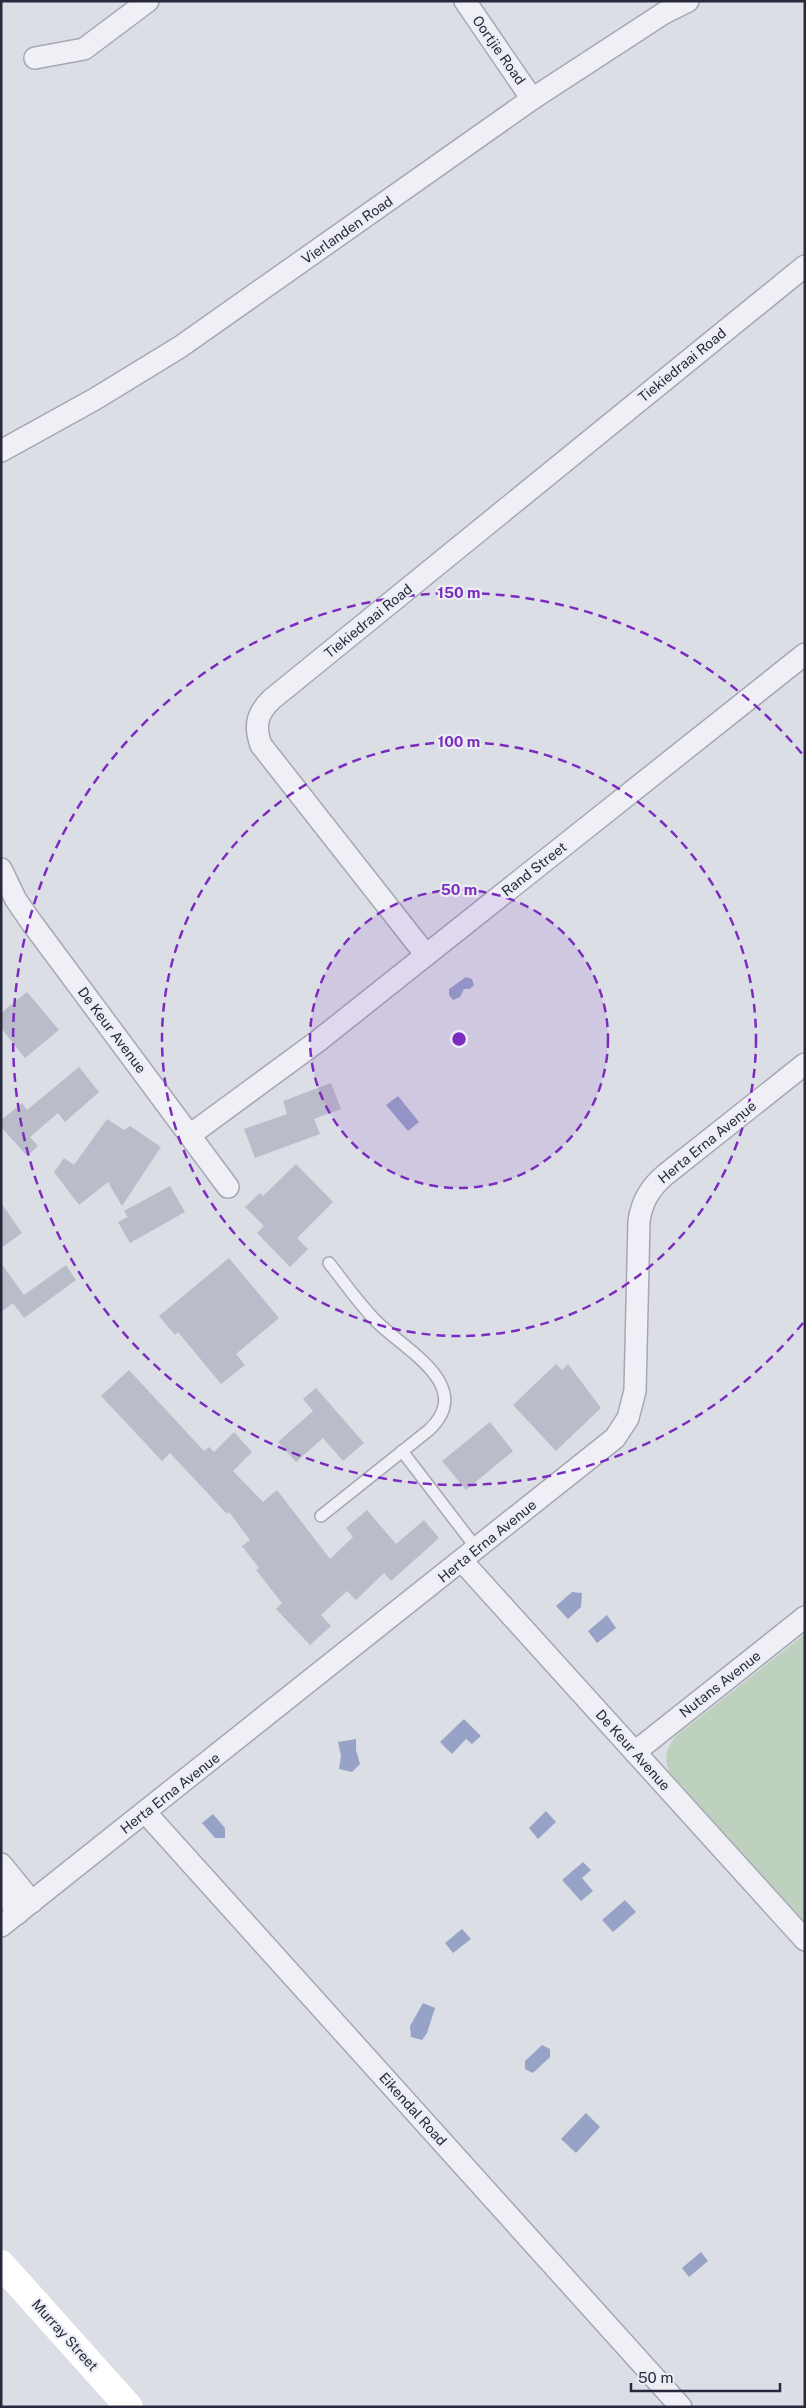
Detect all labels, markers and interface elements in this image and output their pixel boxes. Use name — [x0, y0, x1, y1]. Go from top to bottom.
street label: Oortjie Road — [469, 12, 529, 88]
street label: Vierlanden Road — [299, 193, 395, 267]
street label: Tiekiedraai Road — [635, 325, 729, 405]
street label: Tiekiedraai Road — [321, 581, 415, 661]
text: 150 m — [437, 584, 481, 601]
text: 100 m — [438, 733, 480, 750]
street label: Rand Street — [498, 839, 570, 899]
text: 50 m — [441, 881, 477, 898]
street label: De Keur Avenue — [75, 984, 149, 1076]
centre of rings — [450, 1030, 468, 1048]
street label: Herta Erna Avenue — [655, 1097, 759, 1186]
street label: Herta Erna Avenue — [435, 1496, 539, 1585]
street label: Nutans Avenue — [676, 1647, 764, 1721]
street label: De Keur Avenue — [593, 1706, 674, 1794]
street label: Herta Erna Avenue — [117, 1749, 223, 1837]
street label: Eikendal Road — [376, 2069, 450, 2149]
street label: Murray Street — [29, 2296, 101, 2374]
scale bar — [631, 2360, 780, 2392]
text: 50 m — [638, 2369, 673, 2386]

